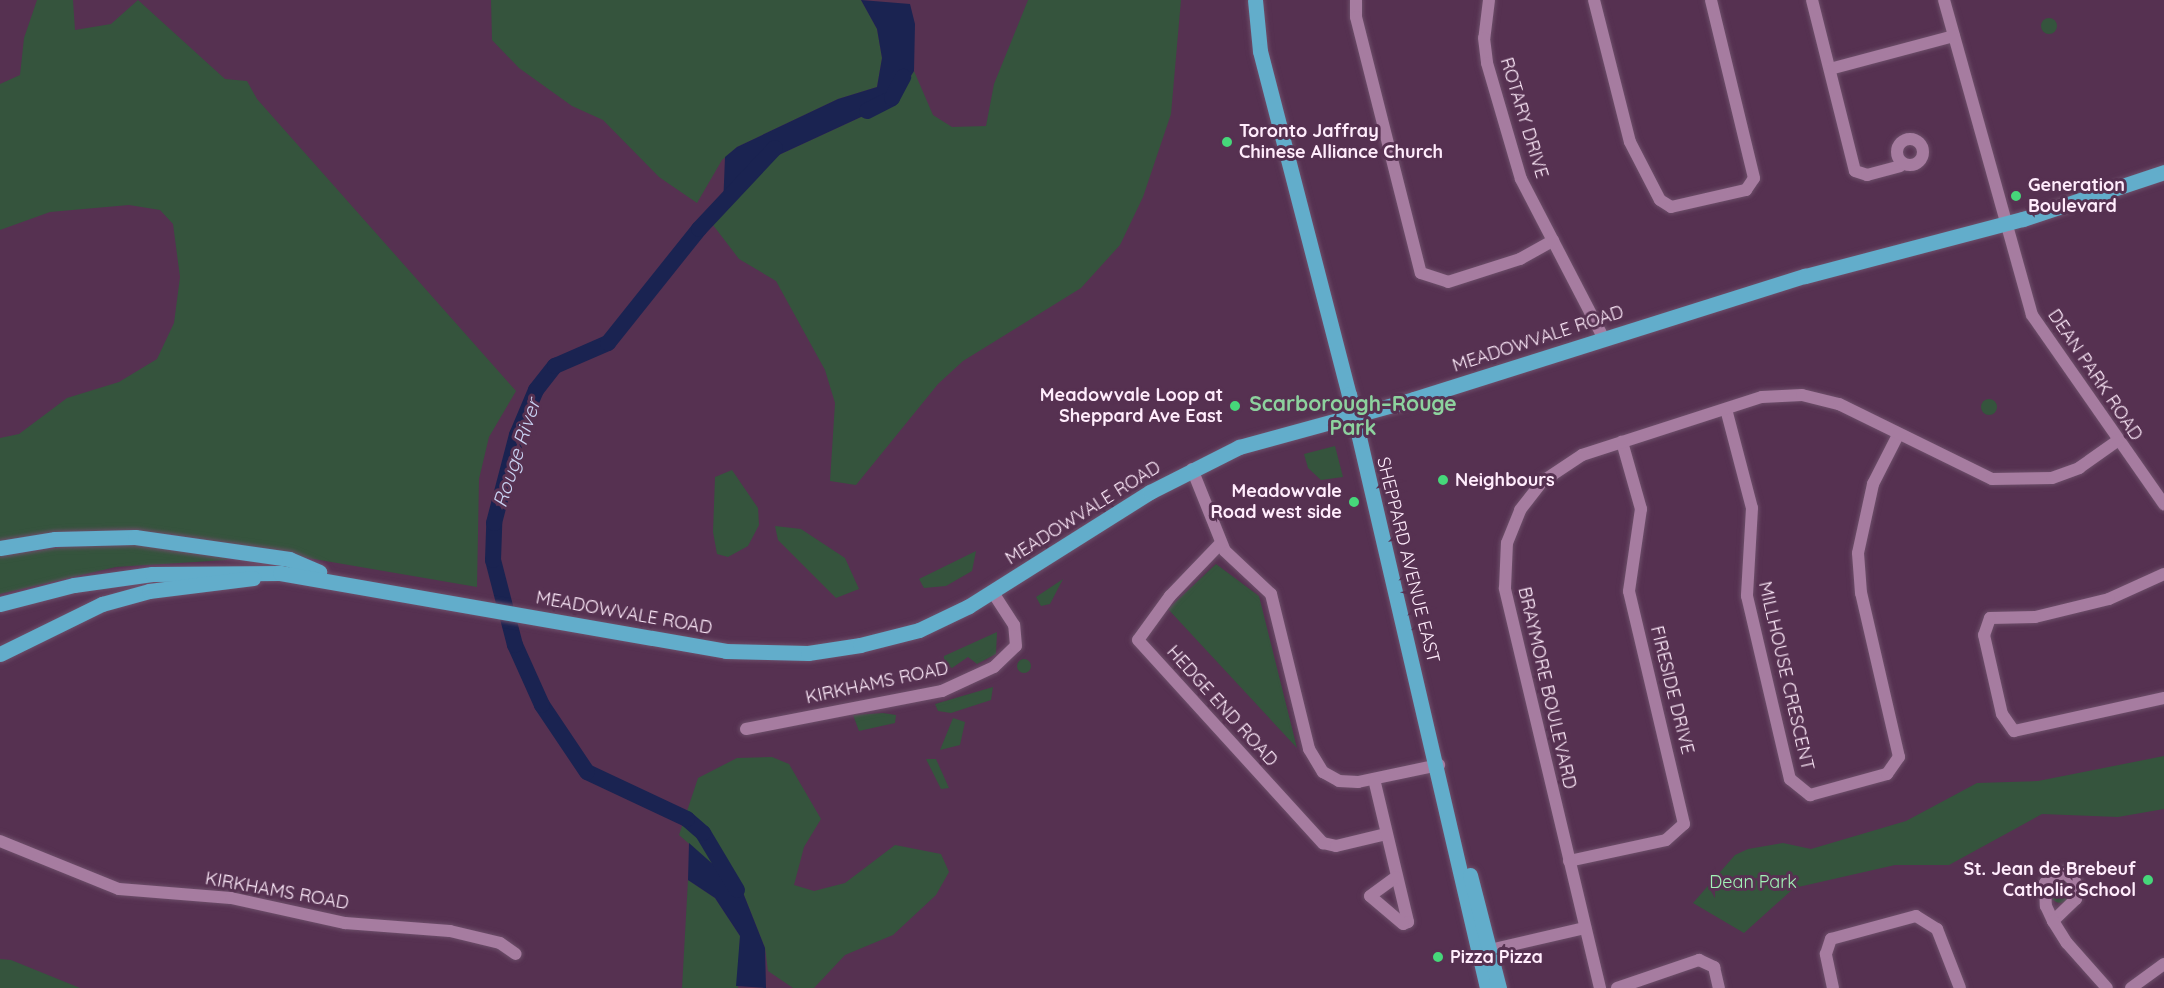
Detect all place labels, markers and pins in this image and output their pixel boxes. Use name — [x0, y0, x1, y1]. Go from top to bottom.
place label: Toronto Jaffray Chinese Alliance Church — [1239, 121, 1443, 164]
marker: Toronto Jaffray Chinese Alliance Church — [1220, 135, 1234, 149]
place label: Generation Boulevard — [2028, 175, 2125, 218]
marker: Generation Boulevard — [2009, 189, 2023, 203]
place label: Meadowvale Loop at Sheppard Ave East — [1040, 385, 1223, 428]
marker: Meadowvale Loop at Sheppard Ave East — [1228, 399, 1242, 413]
place label: Neighbours — [1455, 469, 1555, 491]
marker: Neighbours — [1436, 473, 1450, 487]
place label: Meadowvale Road west side — [1210, 481, 1342, 524]
marker: Meadowvale Road west side — [1347, 495, 1361, 509]
place label: St. Jean de Brebeuf Catholic School — [1964, 859, 2136, 902]
marker: St. Jean de Brebeuf Catholic School — [2141, 873, 2155, 887]
place label: Pizza Pizza — [1450, 946, 1543, 968]
marker: Pizza Pizza — [1431, 950, 1445, 964]

